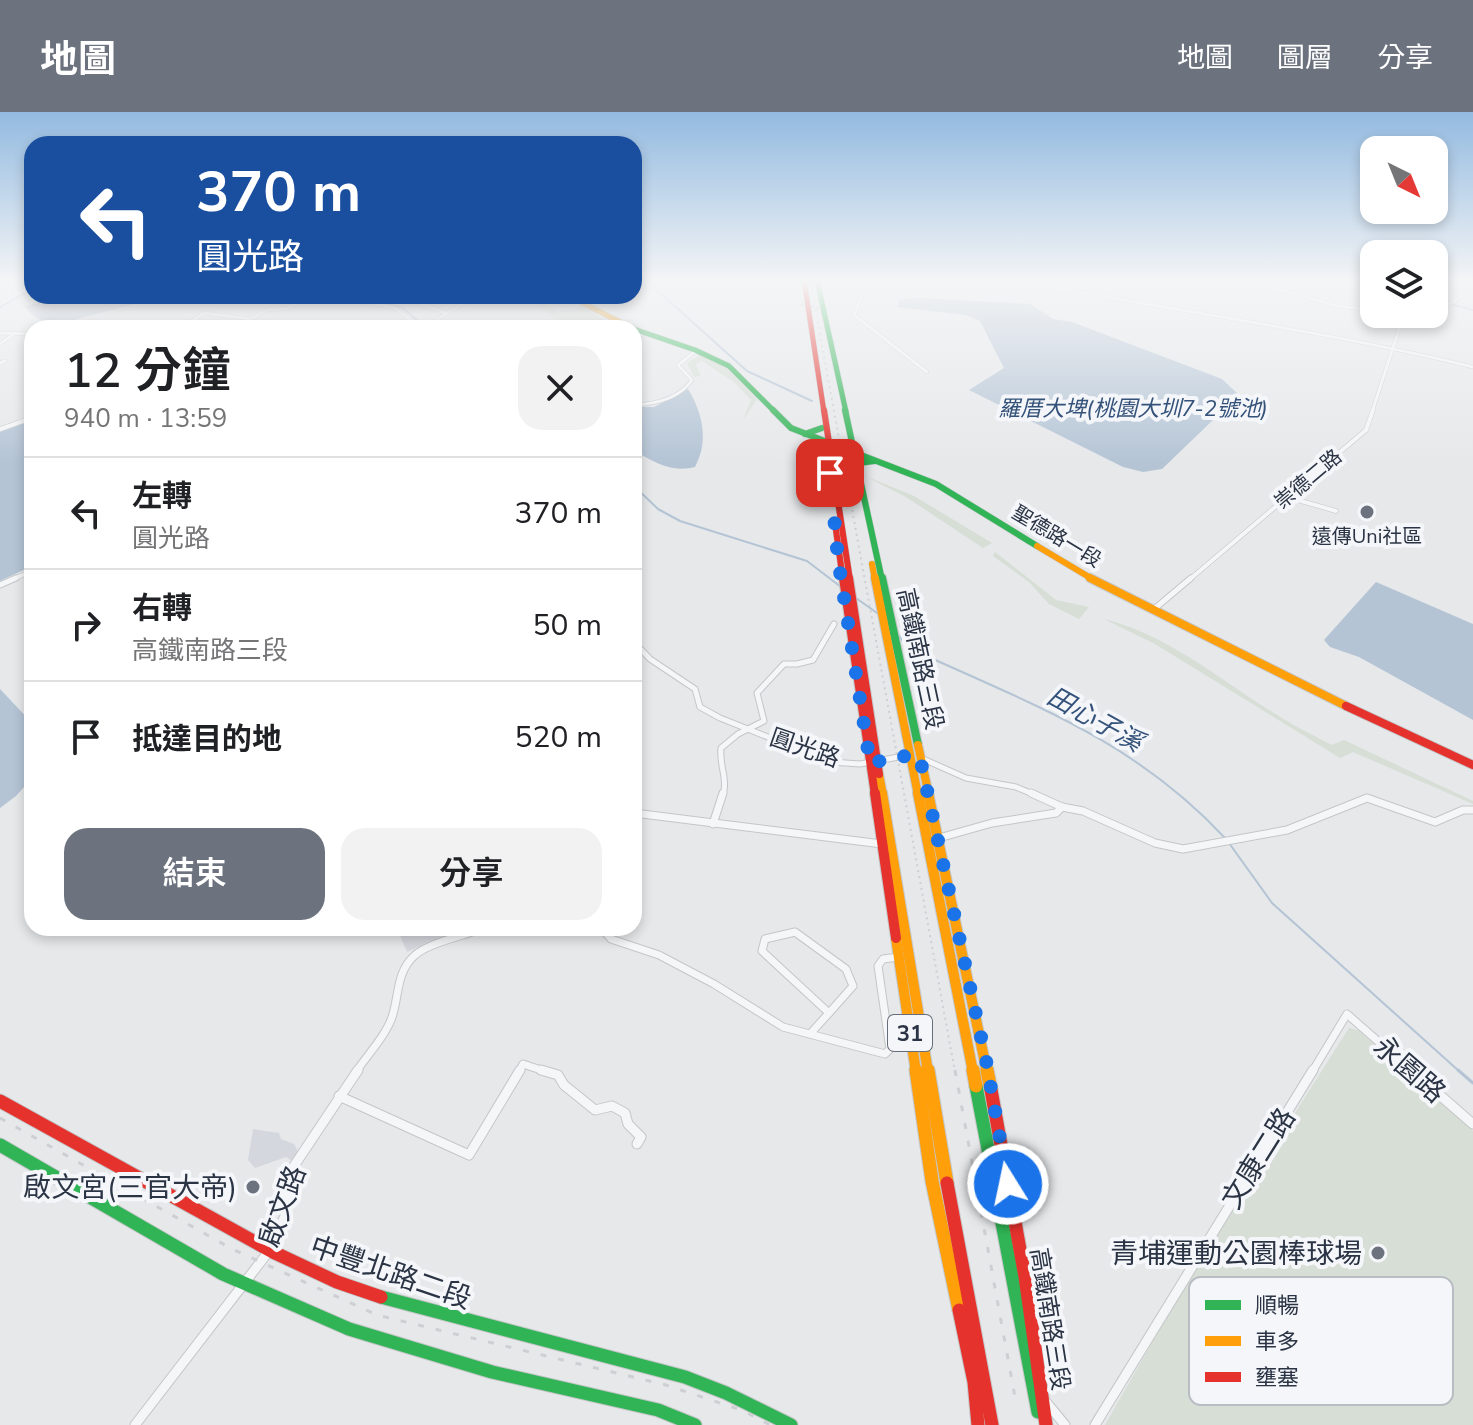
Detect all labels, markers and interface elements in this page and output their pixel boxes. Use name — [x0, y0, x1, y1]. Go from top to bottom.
text: 地圖 — [40, 34, 116, 85]
text: 地圖 — [1177, 39, 1233, 77]
text: 圖層 — [1277, 39, 1333, 77]
text: 分享 — [1377, 39, 1433, 77]
north arrow — [1360, 136, 1448, 224]
map controls — [1360, 136, 1448, 328]
text: 370 m — [196, 154, 361, 231]
icon: left — [64, 168, 168, 272]
text: 圓光路 — [196, 233, 304, 282]
button: layers — [1360, 240, 1448, 328]
text: 12 分鐘 — [64, 338, 230, 404]
button: close — [518, 346, 602, 430]
water label: 羅厝大埤(桃園大圳7-2號池) — [998, 394, 1268, 424]
text: 940 m · 13:59 — [64, 401, 227, 436]
pin — [796, 439, 864, 507]
street label: 崇德二路 — [1269, 443, 1348, 515]
icon: arrive — [808, 451, 852, 495]
text: 左轉 — [132, 476, 192, 517]
icon: left — [64, 491, 108, 535]
text: 370 m — [515, 493, 602, 534]
street label: 聖德路一段 — [1007, 499, 1107, 574]
marker: 遠傳Uni社區 — [1358, 503, 1376, 521]
text: 圓光路 — [132, 521, 210, 556]
place label: 遠傳Uni社區 — [1312, 523, 1422, 550]
street label: 高鐵南路三段 — [889, 585, 951, 733]
text: 右轉 — [132, 588, 192, 629]
icon: right — [64, 603, 108, 647]
text: 50 m — [533, 605, 602, 646]
text: 高鐵南路三段 — [132, 633, 288, 668]
water label: 田心子溪 — [1041, 679, 1152, 762]
icon: arrive — [64, 715, 108, 759]
text: 520 m — [515, 717, 602, 758]
text: 抵達目的地 — [132, 719, 282, 760]
street label: 圓光路 — [766, 721, 844, 775]
button: 結束 — [64, 828, 325, 920]
button: 分享 — [341, 828, 602, 920]
road number: 31 — [888, 1015, 932, 1051]
street label: 永園路 — [1365, 1028, 1454, 1112]
street label: 文康二路 — [1213, 1101, 1305, 1216]
position arrow — [966, 1142, 1050, 1226]
street label: 啟文路 — [251, 1160, 315, 1252]
place label: 啟文宮(三官大帝) — [23, 1169, 237, 1207]
marker: 啟文宮(三官大帝) — [244, 1178, 262, 1196]
street label: 中豐北路二段 — [305, 1228, 476, 1318]
place label: 青埔運動公園棒球場 — [1110, 1235, 1362, 1273]
marker: 青埔運動公園棒球場 — [1369, 1244, 1387, 1262]
street label: 高鐵南路三段 — [1023, 1245, 1077, 1393]
legend — [1189, 1277, 1453, 1405]
text: 順暢 — [1255, 1291, 1299, 1321]
text: 車多 — [1255, 1327, 1299, 1357]
text: 壅塞 — [1255, 1363, 1299, 1393]

